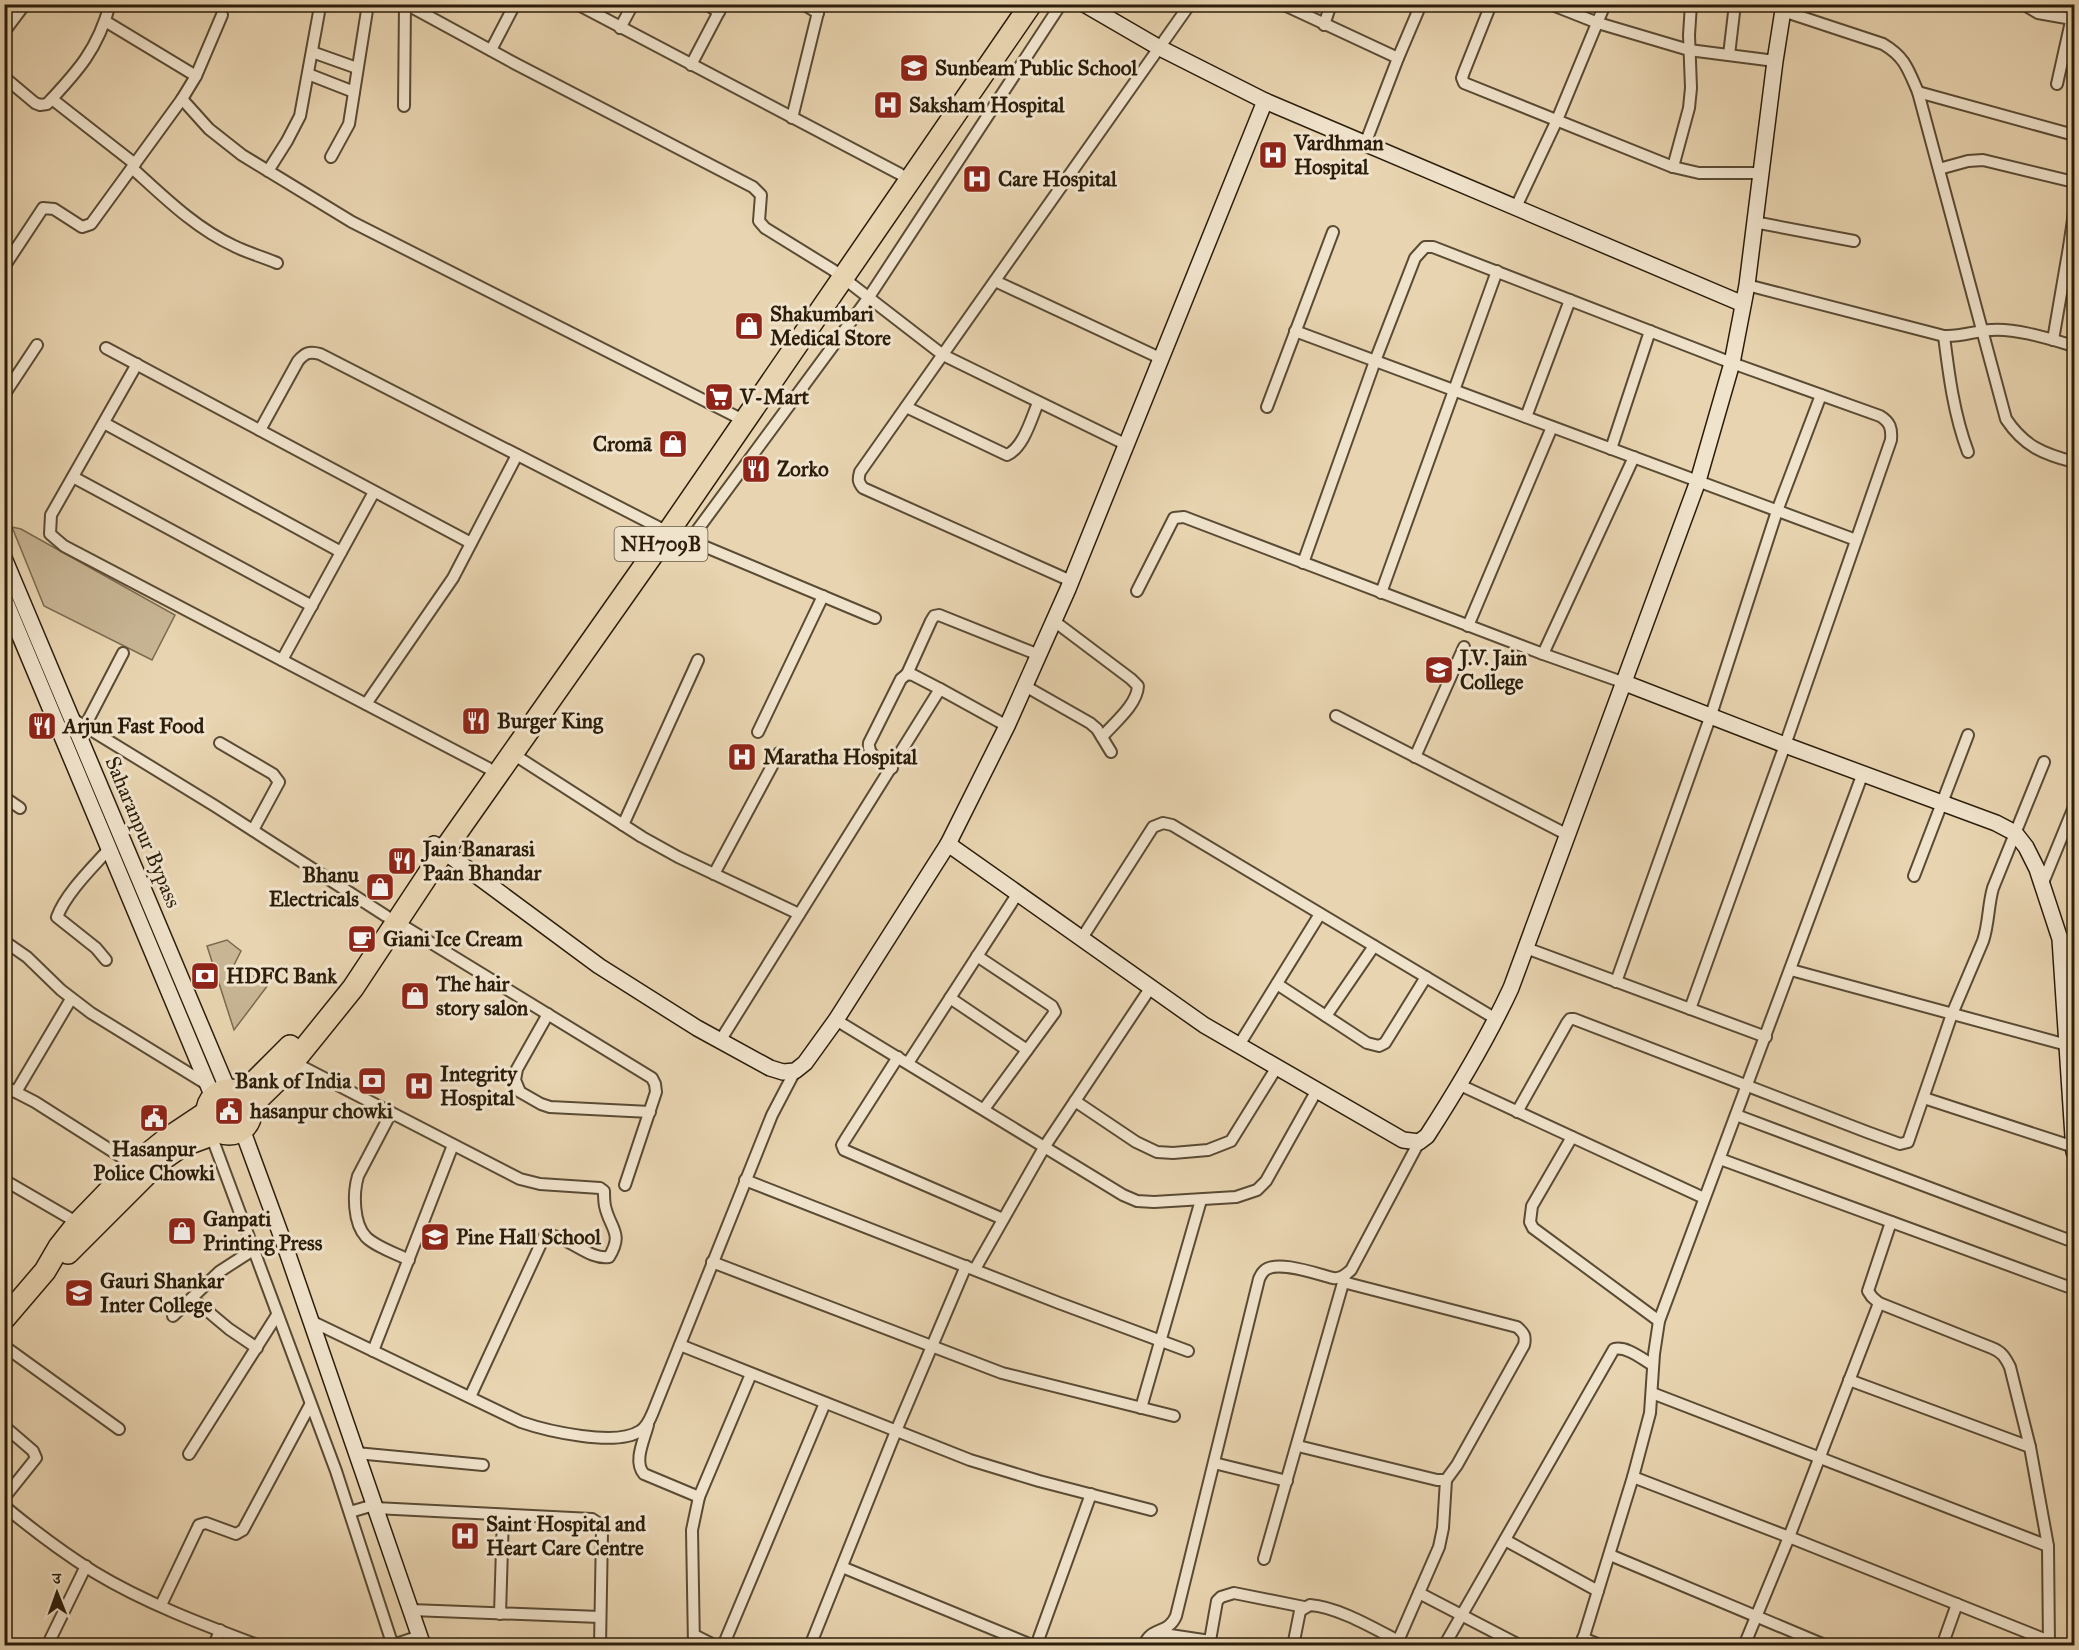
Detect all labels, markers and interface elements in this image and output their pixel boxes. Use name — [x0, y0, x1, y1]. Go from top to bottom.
school or university icon: Sunbeam Public School — [898, 52, 930, 84]
place label: Sunbeam Public School — [935, 55, 1139, 81]
hospital icon: Saksham Hospital — [872, 89, 904, 121]
place label: Saksham Hospital — [909, 92, 1066, 118]
place label: Vardhman Hospital — [1293, 130, 1384, 180]
hospital icon: Vardhman Hospital — [1257, 139, 1289, 171]
hospital icon: Care Hospital — [961, 163, 993, 195]
place label: Care Hospital — [998, 166, 1118, 192]
place label: Shakumbari Medical Store — [770, 301, 891, 351]
shop icon: Shakumbari Medical Store — [733, 310, 765, 342]
supermarket icon: V-Mart — [703, 381, 735, 413]
place label: V-Mart — [739, 384, 810, 410]
shop icon: Cromā — [657, 428, 689, 460]
place label: Cromā — [593, 431, 653, 457]
restaurant icon: Zorko — [740, 453, 772, 485]
place label: Zorko — [777, 456, 829, 482]
road number: NH709B — [614, 527, 708, 561]
place label: J.V. Jain College — [1457, 645, 1528, 695]
school or university icon: J.V. Jain College — [1423, 654, 1455, 686]
restaurant icon: Burger King — [460, 705, 492, 737]
place label: Burger King — [497, 708, 604, 734]
restaurant icon: Arjun Fast Food — [26, 710, 58, 742]
place label: Arjun Fast Food — [61, 713, 205, 739]
hospital icon: Maratha Hospital — [726, 741, 758, 773]
place label: Maratha Hospital — [763, 744, 919, 770]
street label: Saharanpur Bypass — [99, 752, 187, 912]
place label: Jain Banarasi Paan Bhandar — [420, 836, 542, 886]
restaurant icon: Jain Banarasi Paan Bhandar — [386, 845, 418, 877]
place label: Bhanu Electricals — [269, 862, 360, 912]
shop icon: Bhanu Electricals — [364, 871, 396, 903]
cafe icon: Giani Ice Cream — [346, 923, 378, 955]
place label: Giani Ice Cream — [383, 926, 523, 952]
bank icon: HDFC Bank — [189, 960, 221, 992]
place label: HDFC Bank — [226, 963, 338, 989]
place label: The hair story salon — [435, 971, 529, 1021]
shop icon: The hair story salon — [399, 980, 431, 1012]
place label: Integrity Hospital — [440, 1061, 518, 1111]
bank icon: Bank of India — [356, 1065, 388, 1097]
place label: Bank of India — [235, 1068, 352, 1094]
hospital icon: Integrity Hospital — [403, 1070, 435, 1102]
public building icon: hasanpur chowki — [213, 1095, 245, 1127]
place label: hasanpur chowki — [249, 1098, 393, 1124]
public building icon: Hasanpur Police Chowki — [138, 1102, 170, 1134]
place label: Hasanpur Police Chowki — [93, 1136, 215, 1186]
place label: Ganpati Printing Press — [203, 1206, 323, 1256]
shop icon: Ganpati Printing Press — [166, 1215, 198, 1247]
school or university icon: Pine Hall School — [419, 1221, 451, 1253]
place label: Pine Hall School — [456, 1224, 602, 1250]
place label: Gauri Shankar Inter College — [100, 1268, 225, 1318]
school or university icon: Gauri Shankar Inter College — [63, 1277, 95, 1309]
place label: Saint Hospital and Heart Care Centre — [486, 1511, 646, 1561]
hospital icon: Saint Hospital and Heart Care Centre — [449, 1520, 481, 1552]
north arrow — [27, 1563, 87, 1623]
text: उ — [52, 1569, 63, 1588]

